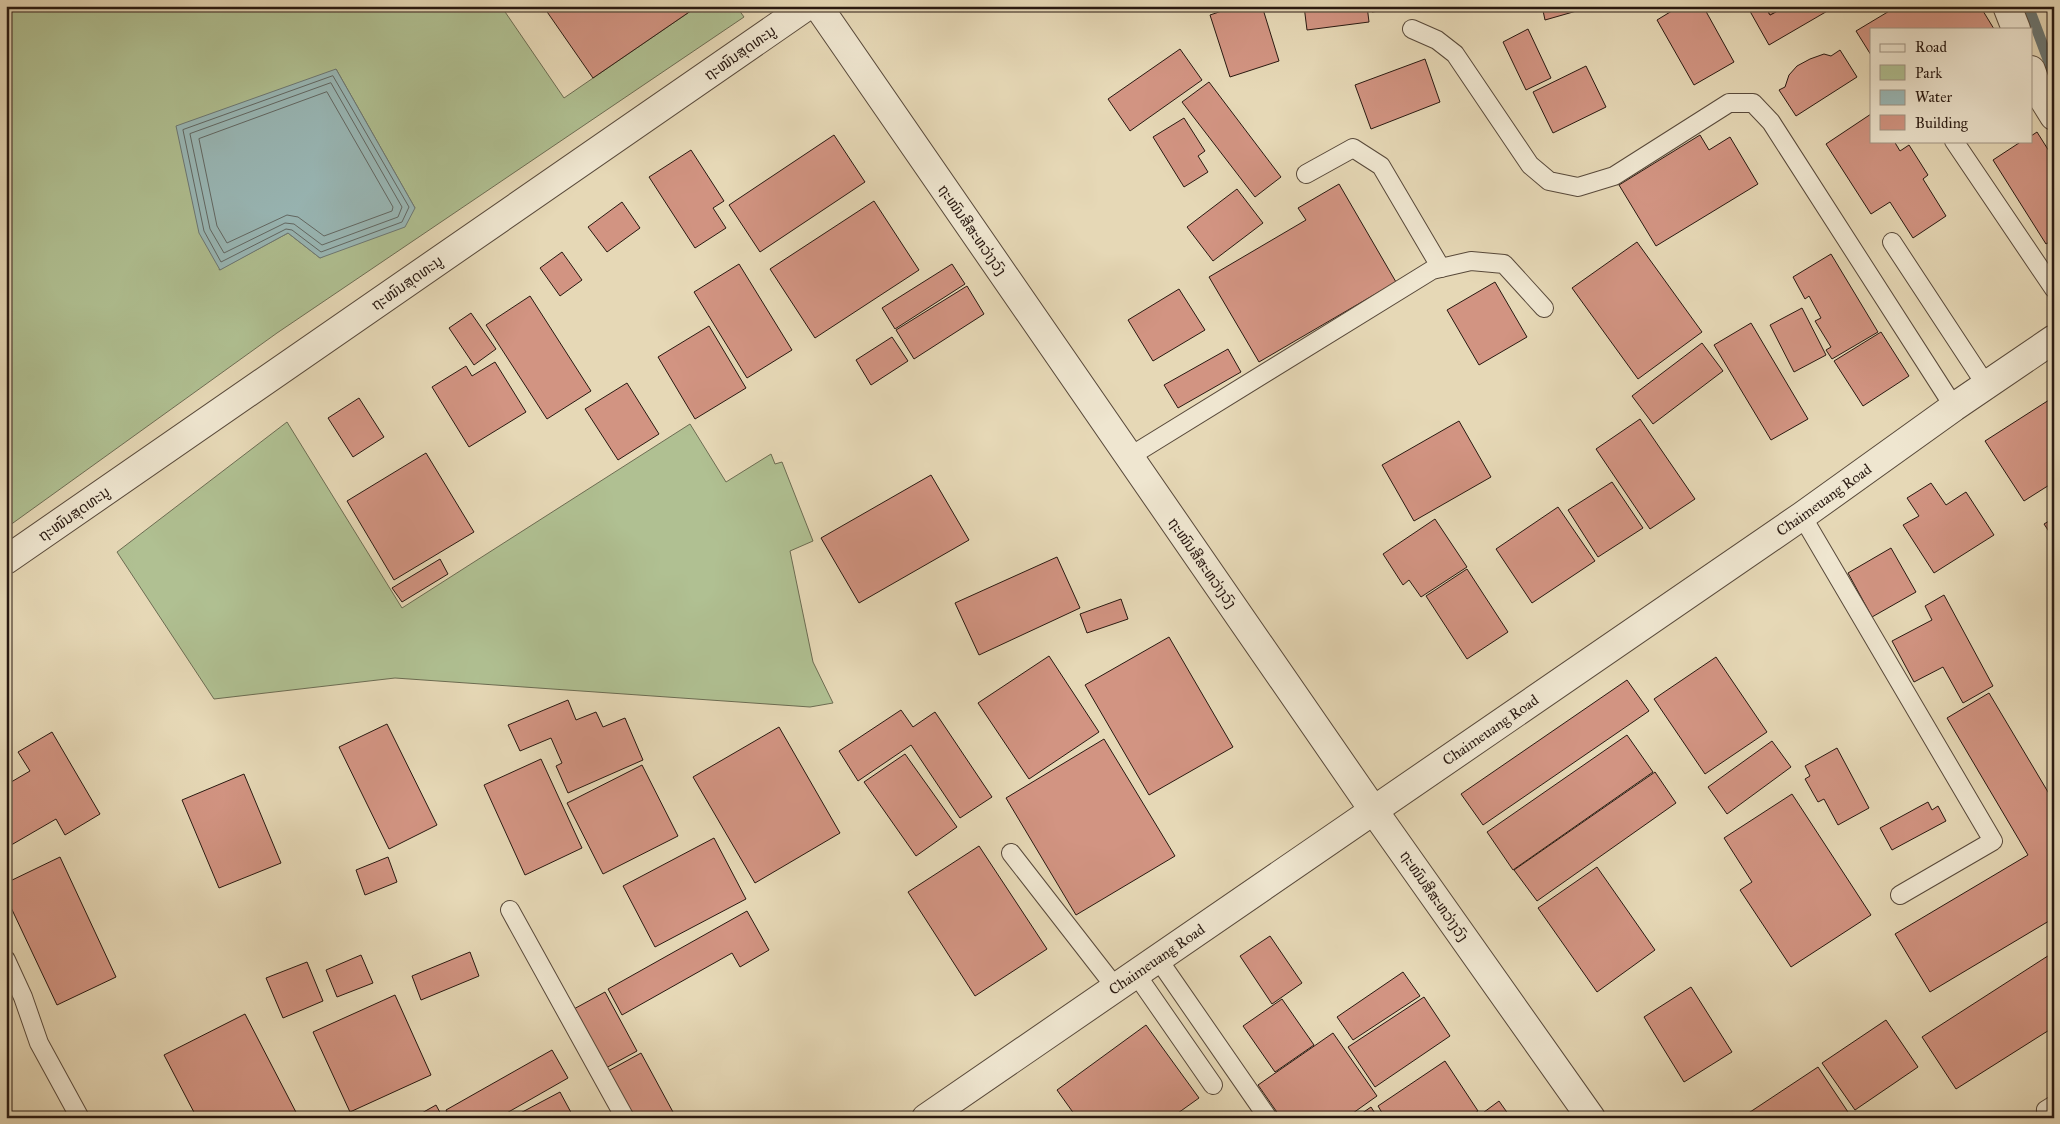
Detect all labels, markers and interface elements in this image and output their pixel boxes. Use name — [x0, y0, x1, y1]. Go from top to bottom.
street label: ຖະໜົນສຸດທະນູ — [701, 22, 780, 85]
legend — [1870, 28, 2032, 142]
text: Road — [1915, 38, 1947, 56]
text: Park — [1915, 64, 1942, 82]
text: Water — [1915, 88, 1952, 106]
text: Building — [1915, 114, 1969, 132]
street label: ຖະໜົນສີສະຫວ່າງວົງ — [934, 181, 1010, 279]
street label: ຖະໜົນສຸດທະນູ — [368, 252, 447, 315]
street label: Chaimeuang Road — [1773, 460, 1875, 540]
street label: ຖະໜົນສຸດທະນູ — [35, 483, 114, 546]
street label: ຖະໜົນສີສະຫວ່າງວົງ — [1164, 514, 1240, 612]
street label: Chaimeuang Road — [1439, 690, 1542, 769]
street label: ຖະໜົນສີສະຫວ່າງວົງ — [1396, 847, 1472, 945]
street label: Chaimeuang Road — [1105, 920, 1209, 999]

